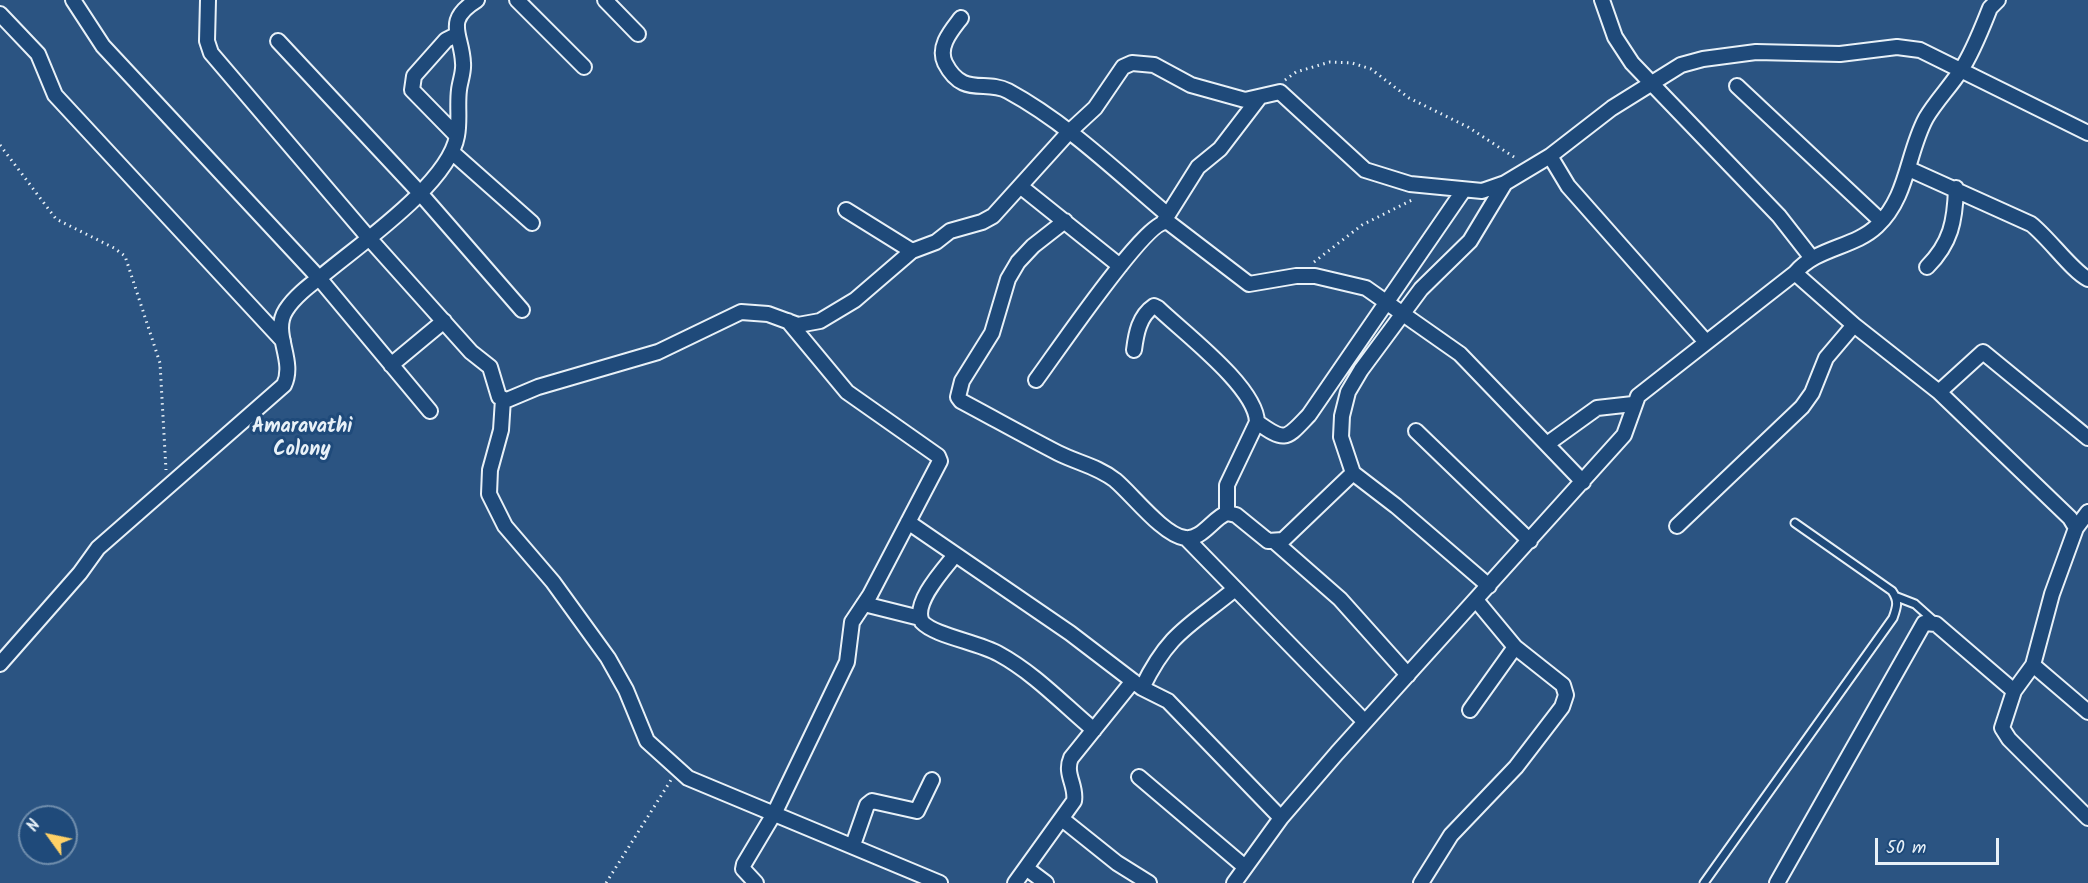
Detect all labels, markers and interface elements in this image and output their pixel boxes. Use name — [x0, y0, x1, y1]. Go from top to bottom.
district label: Amaravathi Colony — [252, 417, 352, 464]
north arrow — [18, 805, 78, 865]
text: N — [21, 815, 47, 837]
scale bar — [1878, 826, 2002, 864]
text: 50 m — [1886, 834, 1926, 863]

